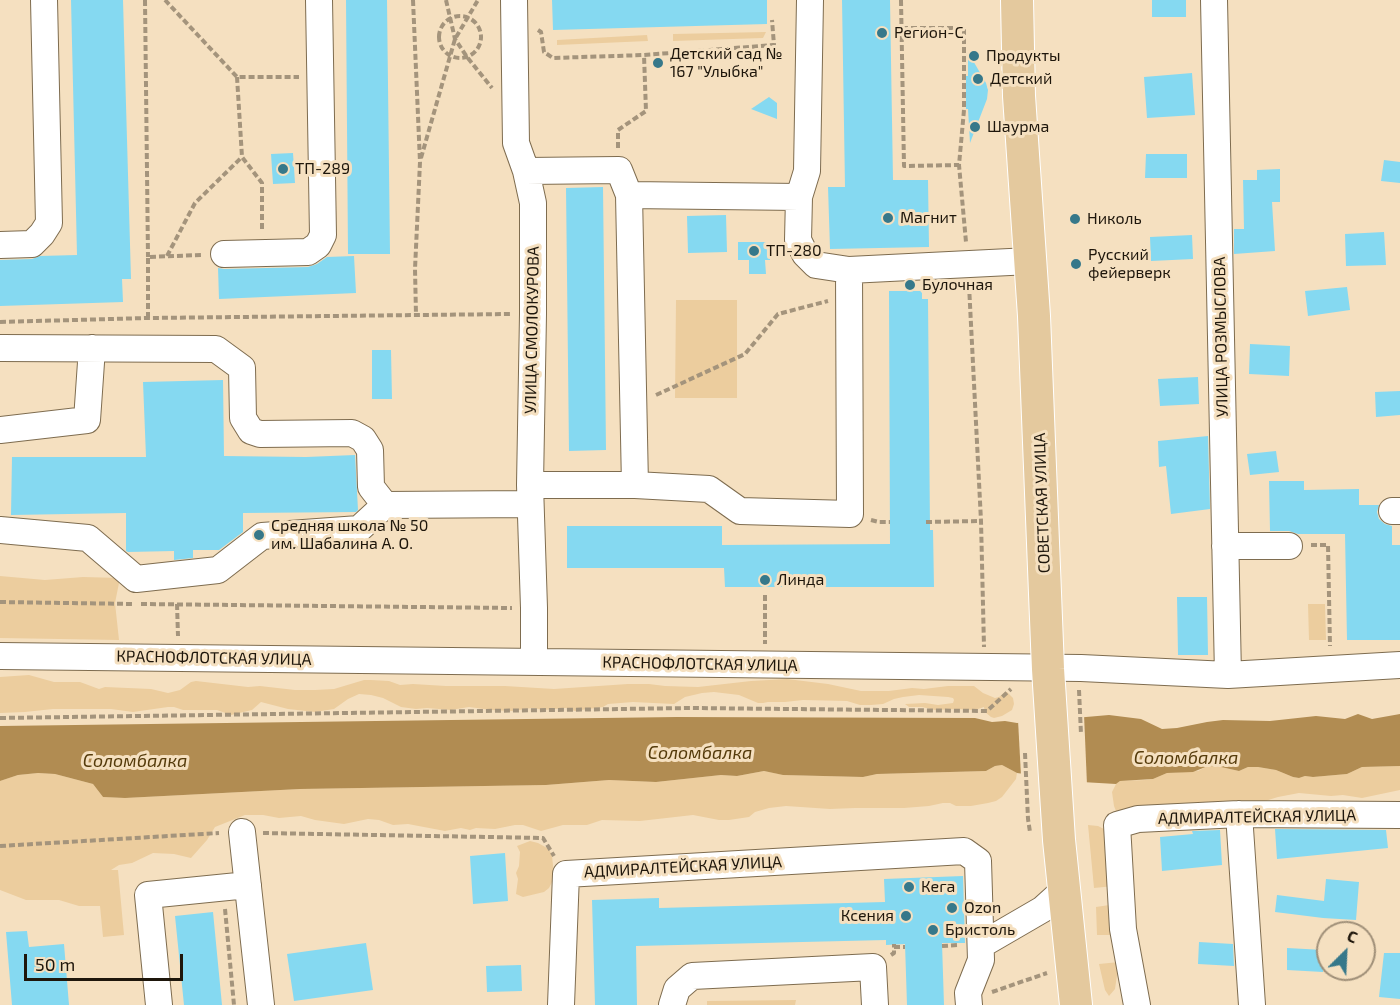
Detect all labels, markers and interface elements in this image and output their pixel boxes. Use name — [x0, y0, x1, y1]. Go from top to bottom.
place label: Регион-С — [894, 23, 964, 43]
marker: Регион-С — [875, 26, 889, 40]
place label: Детский сад № 167 "Улыбка" — [670, 44, 783, 82]
place label: Продукты — [986, 46, 1061, 66]
marker: Продукты — [967, 49, 981, 63]
marker: Детский сад № 167 "Улыбка" — [651, 56, 665, 70]
place label: Детский — [990, 69, 1052, 89]
marker: Детский — [971, 72, 985, 86]
place label: Шаурма — [987, 117, 1049, 137]
marker: Шаурма — [968, 120, 982, 134]
place label: ТП-289 — [295, 159, 350, 179]
marker: ТП-289 — [276, 162, 290, 176]
place label: Магнит — [900, 208, 957, 228]
place label: Николь — [1087, 209, 1142, 229]
marker: Магнит — [881, 211, 895, 225]
marker: Николь — [1068, 212, 1082, 226]
place label: ТП-280 — [766, 241, 822, 261]
marker: ТП-280 — [747, 244, 761, 258]
place label: Русский фейерверк — [1088, 245, 1171, 283]
street label: УЛИЦА СМОЛОКУРОВА — [521, 246, 543, 414]
street label: УЛИЦА РОЗМЫСЛОВА — [1210, 256, 1232, 418]
marker: Русский фейерверк — [1069, 257, 1083, 271]
place label: Булочная — [922, 275, 993, 295]
marker: Булочная — [903, 278, 917, 292]
street label: СОВЕТСКАЯ УЛИЦА — [1030, 432, 1054, 574]
place label: Средняя школа № 50 им. Шабалина А. О. — [271, 516, 428, 554]
marker: Средняя школа № 50 им. Шабалина А. О. — [252, 528, 266, 542]
place label: Линда — [777, 570, 824, 590]
marker: Линда — [758, 573, 772, 587]
street label: КРАСНОФЛОТСКАЯ УЛИЦА — [116, 647, 312, 669]
street label: КРАСНОФЛОТСКАЯ УЛИЦА — [602, 653, 798, 675]
water label: Соломбалка — [648, 742, 752, 764]
water label: Соломбалка — [1134, 747, 1238, 769]
water label: Соломбалка — [83, 750, 187, 772]
street label: АДМИРАЛТЕЙСКАЯ УЛИЦА — [1158, 806, 1356, 828]
street label: АДМИРАЛТЕЙСКАЯ УЛИЦА — [584, 852, 782, 882]
place label: Кега — [921, 877, 955, 897]
marker: Кега — [902, 880, 916, 894]
place label: Ozon — [964, 898, 1001, 918]
marker: Ozon — [945, 901, 959, 915]
place label: Ксения — [841, 906, 894, 926]
marker: Ксения — [899, 909, 913, 923]
place label: Бристоль — [945, 920, 1015, 940]
north arrow — [1316, 921, 1376, 981]
marker: Бристоль — [926, 923, 940, 937]
text: С — [1345, 925, 1361, 947]
scale bar — [27, 942, 186, 980]
text: 50 m — [35, 953, 75, 975]

